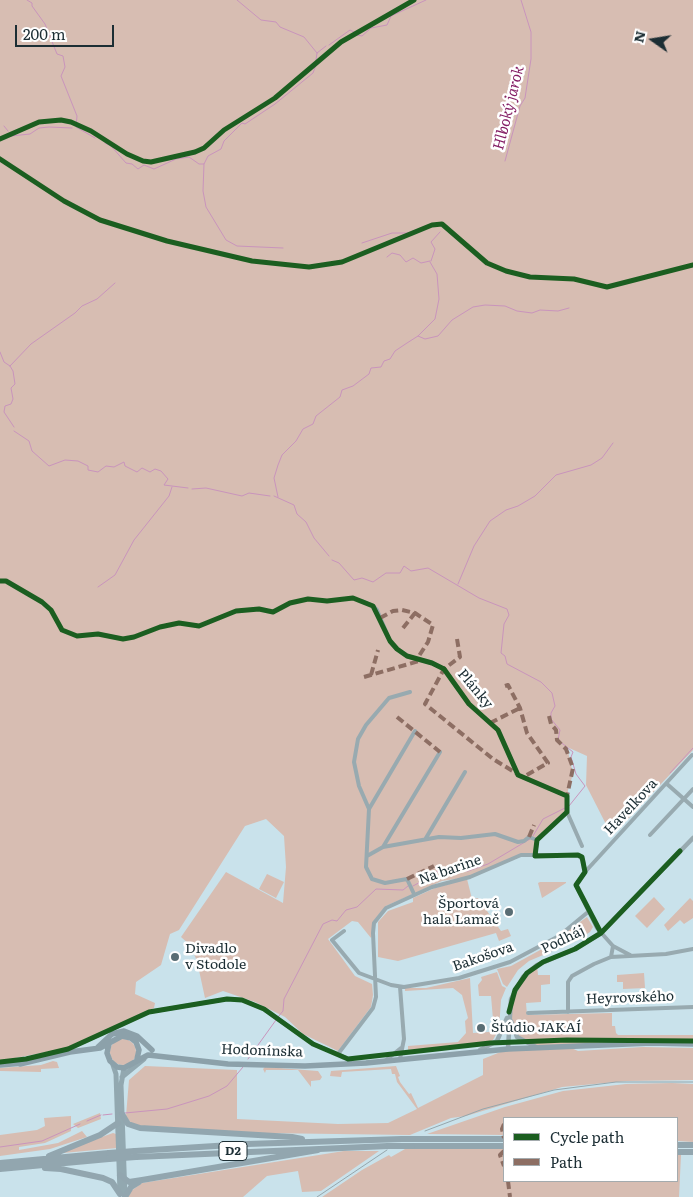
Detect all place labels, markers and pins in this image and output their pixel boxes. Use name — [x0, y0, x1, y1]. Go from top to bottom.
place label: Športová hala Lamač — [423, 896, 499, 929]
marker: Športová hala Lamač — [503, 906, 515, 918]
place label: Divadlo v Stodole — [185, 941, 246, 974]
marker: Divadlo v Stodole — [169, 951, 181, 963]
place label: Štúdio JAKAÍ — [491, 1020, 582, 1036]
marker: Štúdio JAKAÍ — [475, 1022, 487, 1034]

